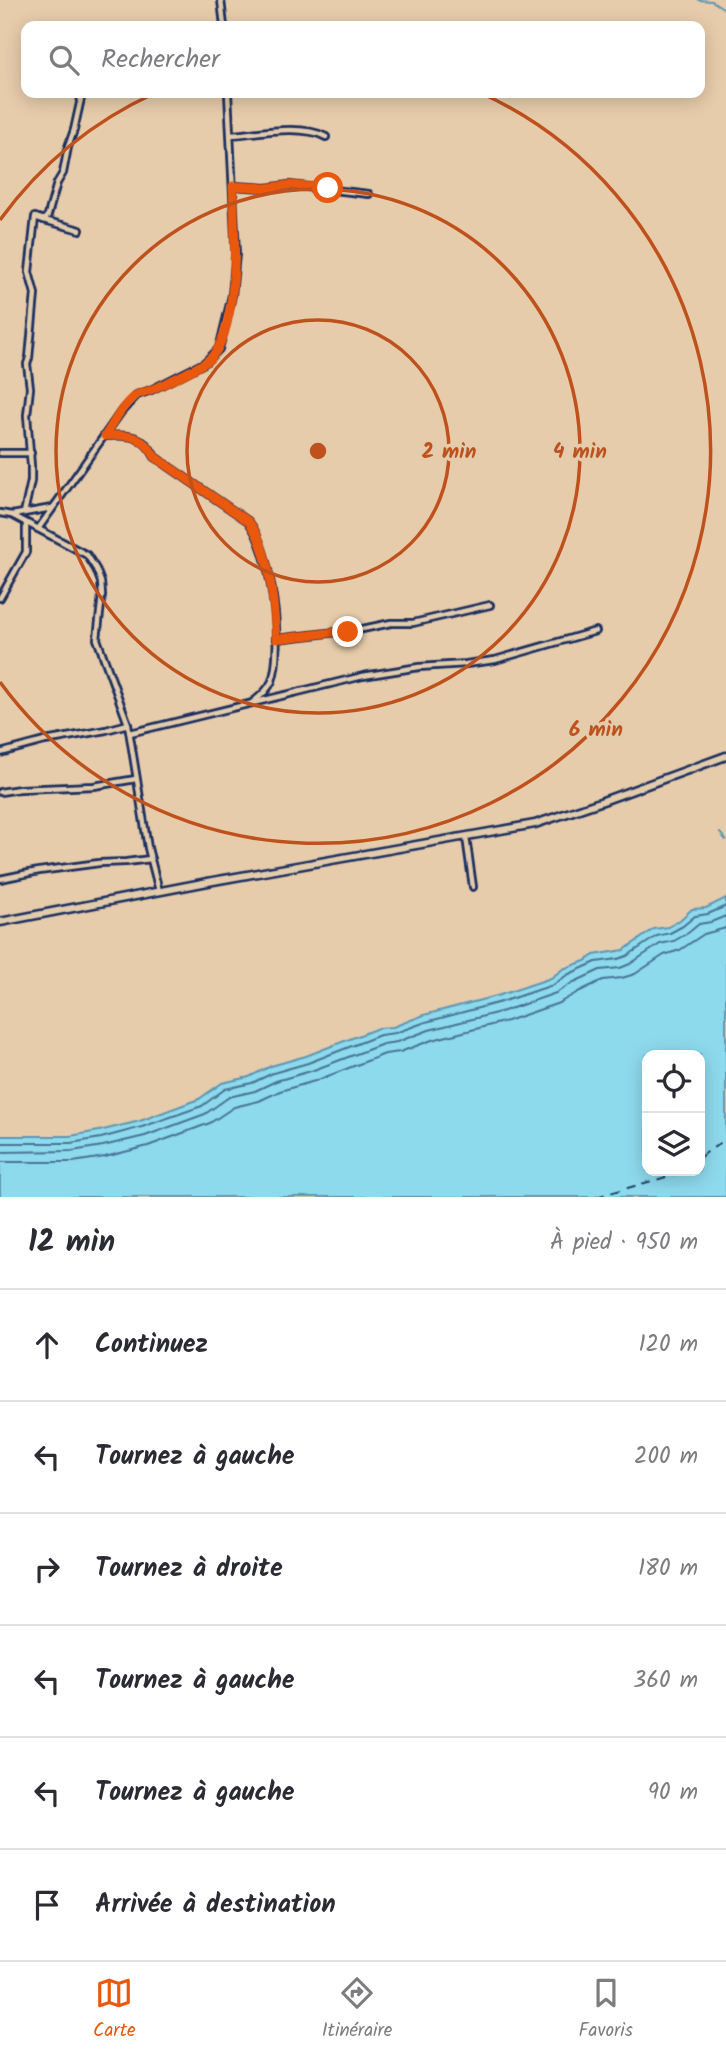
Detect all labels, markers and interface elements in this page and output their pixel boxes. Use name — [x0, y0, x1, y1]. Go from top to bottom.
search box — [21, 21, 705, 98]
text: Rechercher — [101, 39, 220, 81]
icon: search — [45, 41, 83, 79]
route start — [312, 172, 343, 203]
text: 2 min — [422, 436, 476, 469]
text: 4 min — [553, 436, 607, 469]
centre of rings — [306, 439, 330, 463]
route end — [332, 616, 363, 647]
text: 6 min — [569, 714, 623, 747]
map controls — [642, 1050, 705, 1176]
button: locate — [642, 1050, 705, 1113]
button: layers — [642, 1113, 705, 1176]
text: 12 min — [28, 1219, 115, 1267]
text: À pied · 950 m — [550, 1225, 698, 1261]
text: Continuez — [95, 1324, 208, 1366]
icon: ahead — [28, 1326, 66, 1364]
text: 120 m — [638, 1327, 698, 1363]
text: Tournez à gauche — [95, 1436, 295, 1478]
icon: left — [28, 1438, 66, 1476]
text: 200 m — [634, 1439, 698, 1475]
text: Tournez à droite — [95, 1548, 283, 1590]
icon: right — [28, 1550, 66, 1588]
text: 180 m — [638, 1551, 698, 1587]
text: Tournez à gauche — [95, 1660, 295, 1702]
icon: left — [28, 1662, 66, 1700]
text: 360 m — [633, 1663, 698, 1699]
text: Tournez à gauche — [95, 1772, 295, 1814]
icon: left — [28, 1774, 66, 1812]
text: 90 m — [648, 1775, 698, 1811]
text: Arrivée à destination — [95, 1884, 336, 1926]
icon: arrive — [28, 1886, 66, 1924]
tab: Carte — [93, 1974, 136, 2046]
tab: Itinéraire — [322, 1974, 392, 2046]
tab: Favoris — [579, 1974, 633, 2046]

